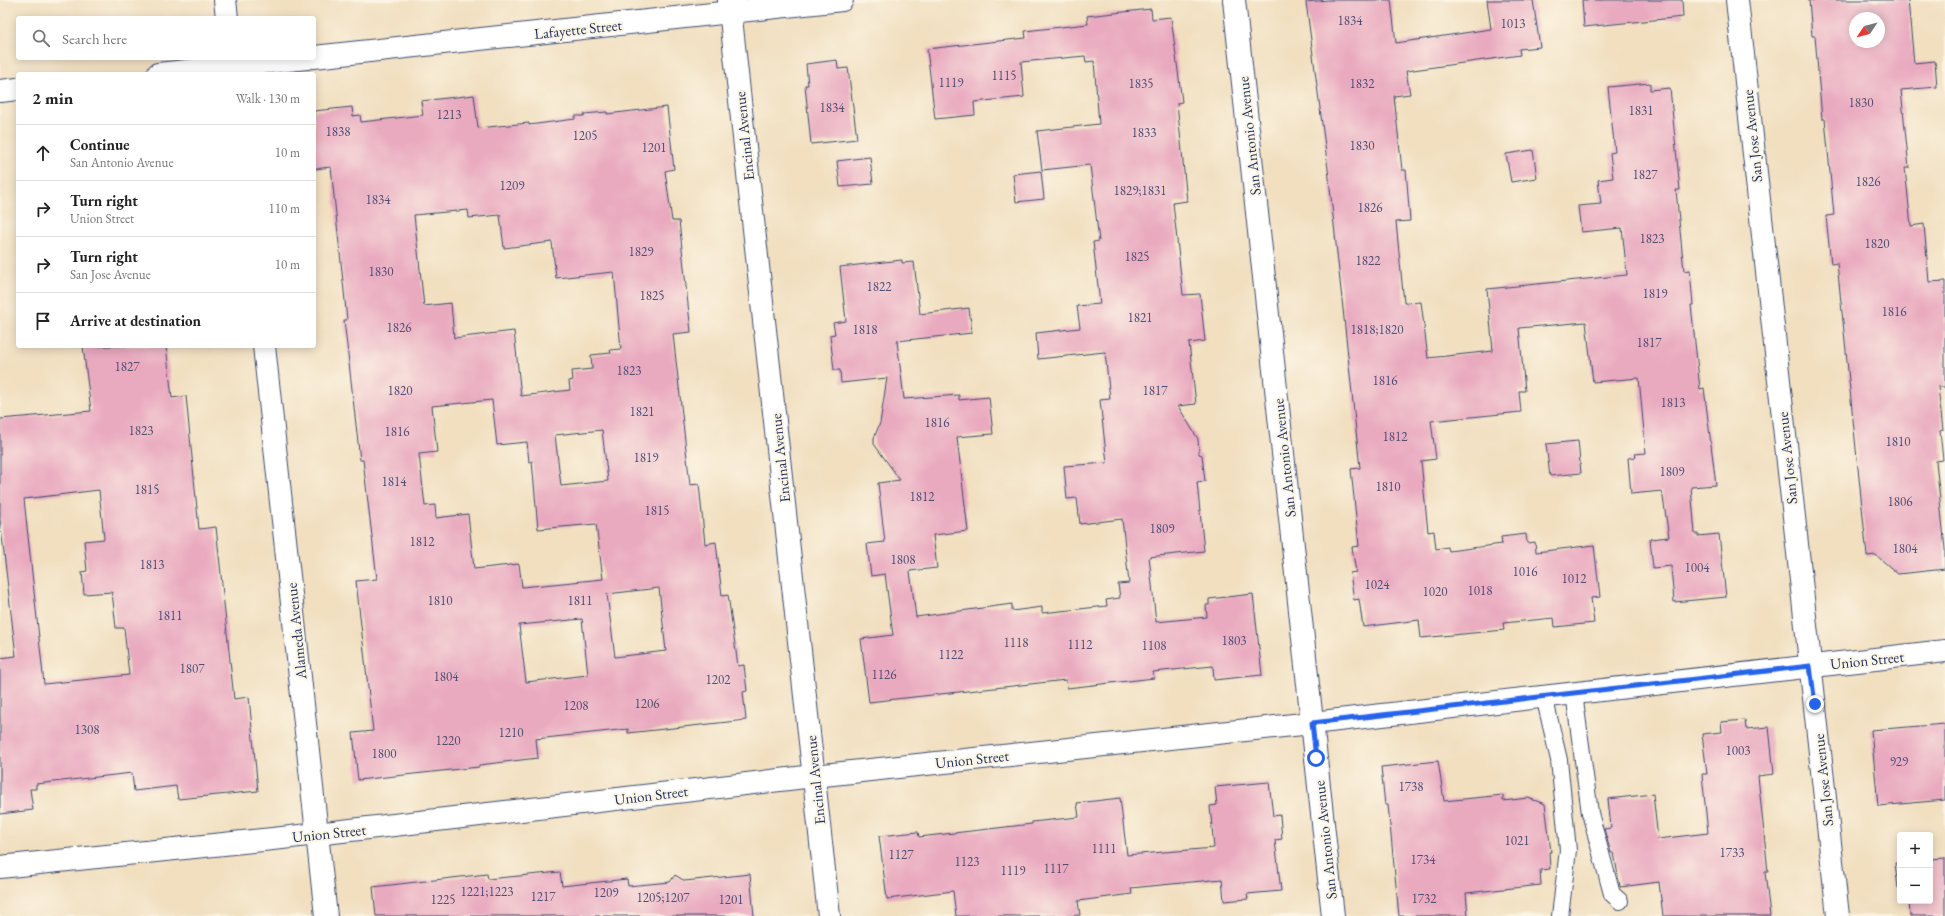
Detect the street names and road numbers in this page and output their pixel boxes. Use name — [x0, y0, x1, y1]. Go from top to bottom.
street label: Lafayette Street — [533, 15, 623, 43]
street label: San Antonio Avenue — [1233, 75, 1265, 196]
street label: San Jose Avenue — [1738, 89, 1766, 183]
street label: Encinal Avenue — [730, 90, 758, 182]
street label: San Antonio Avenue — [1268, 397, 1300, 518]
street label: San Jose Avenue — [1773, 411, 1801, 505]
street label: Encinal Avenue — [766, 412, 794, 504]
street label: Alameda Avenue — [281, 582, 311, 681]
street label: Union Street — [1829, 647, 1905, 673]
street label: San Jose Avenue — [1809, 733, 1837, 827]
street label: Encinal Avenue — [801, 734, 829, 826]
street label: Union Street — [934, 746, 1010, 772]
street label: San Antonio Avenue — [1309, 779, 1341, 900]
street label: Union Street — [613, 781, 689, 809]
street label: Union Street — [291, 820, 367, 846]

